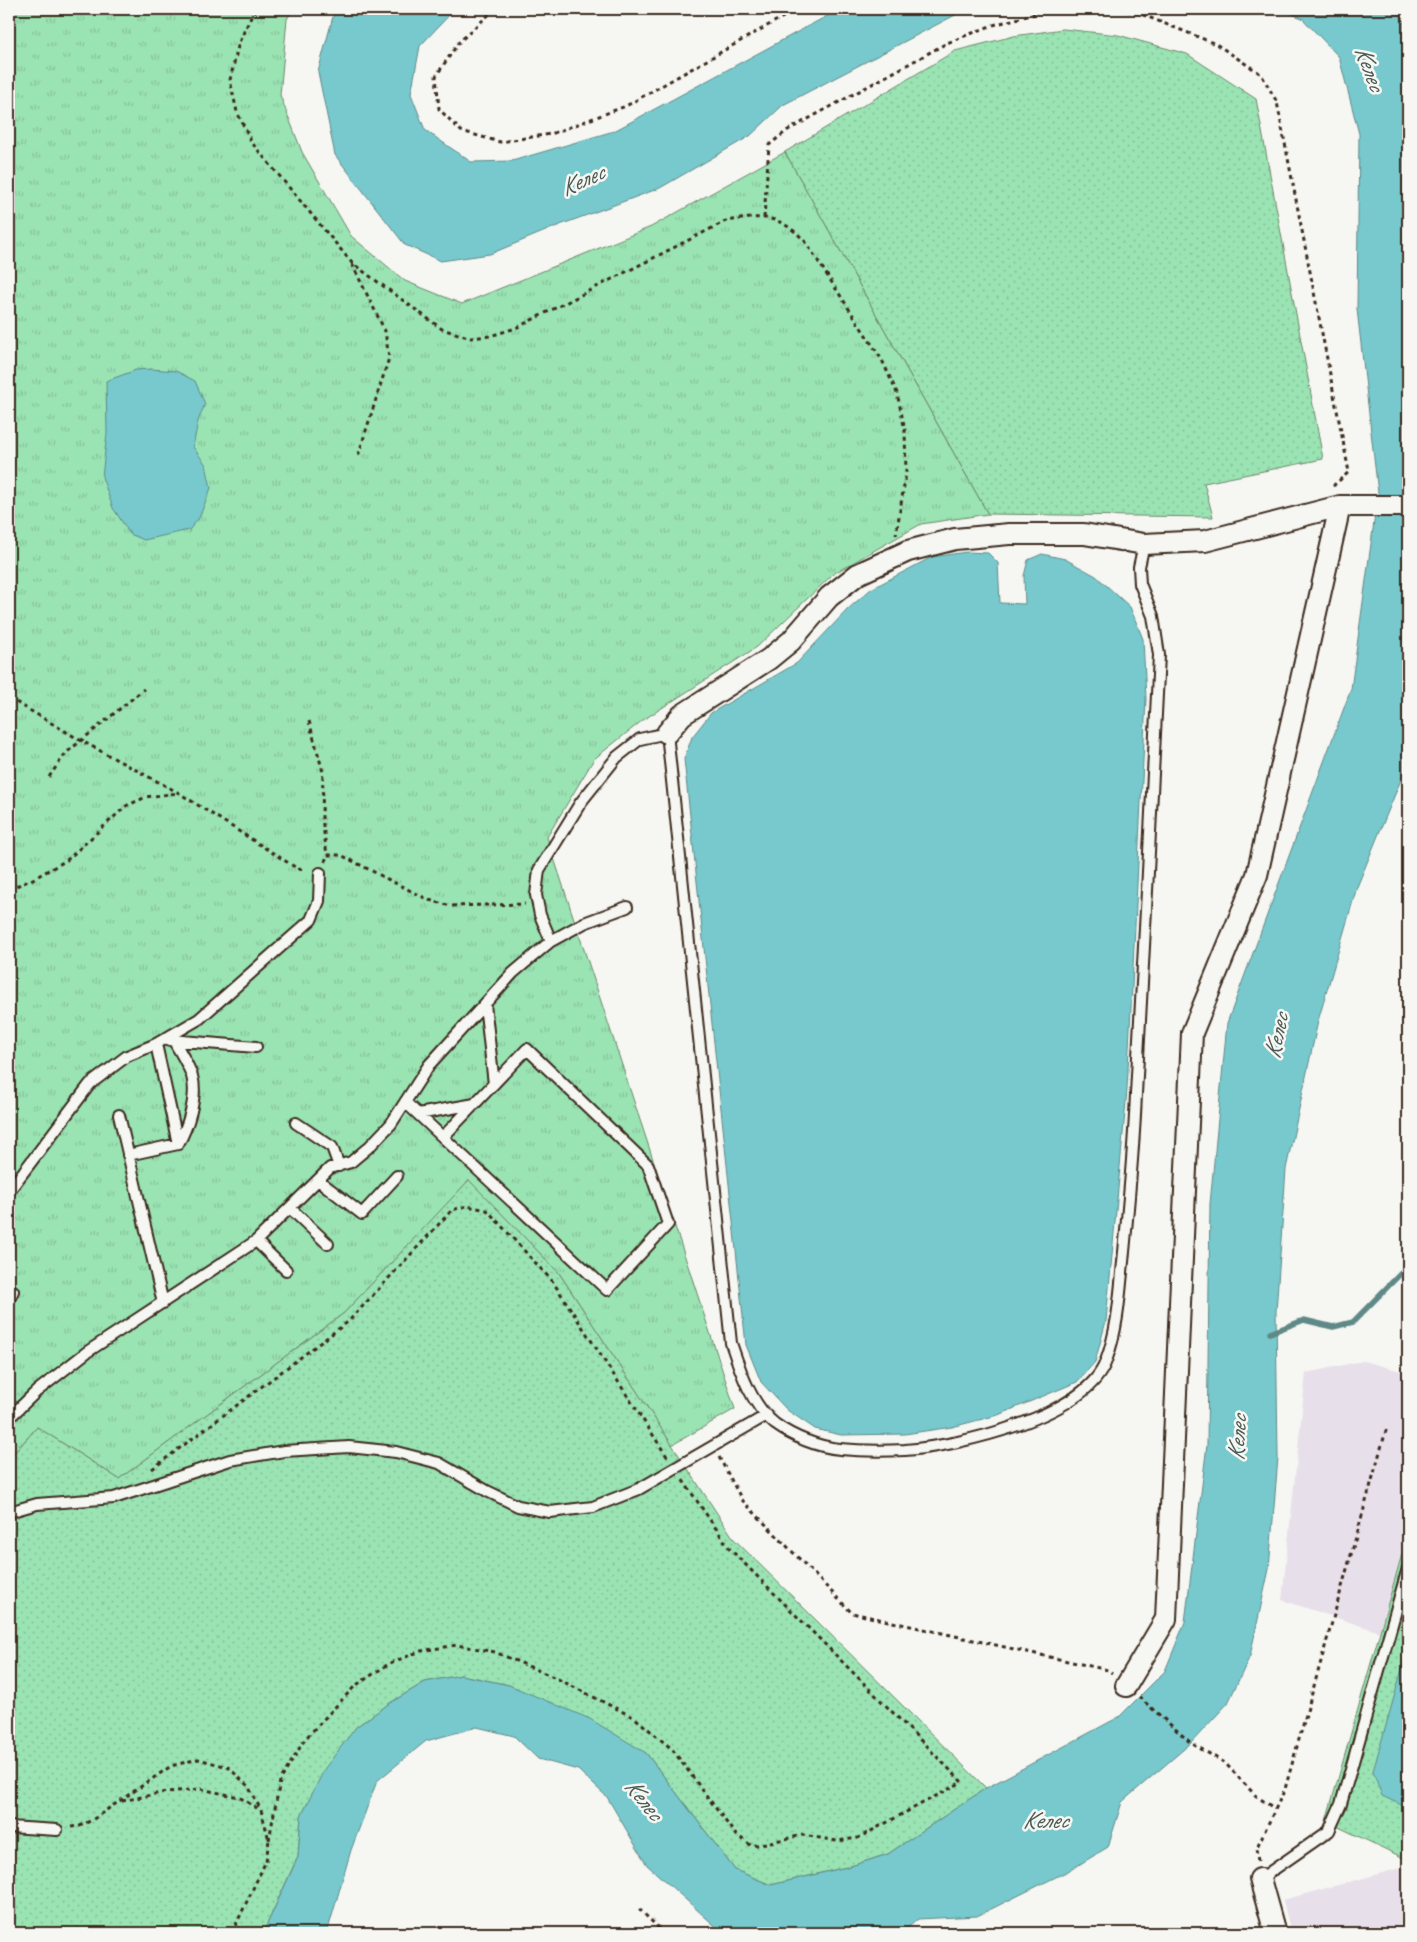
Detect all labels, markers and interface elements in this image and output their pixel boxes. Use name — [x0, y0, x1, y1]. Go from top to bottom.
water label: Келес — [1347, 41, 1394, 98]
water label: Келес — [555, 155, 612, 204]
water label: Келес — [1256, 1007, 1297, 1061]
water label: Келес — [1219, 1411, 1255, 1462]
water label: Келес — [618, 1771, 672, 1829]
water label: Келес — [1022, 1804, 1071, 1836]

